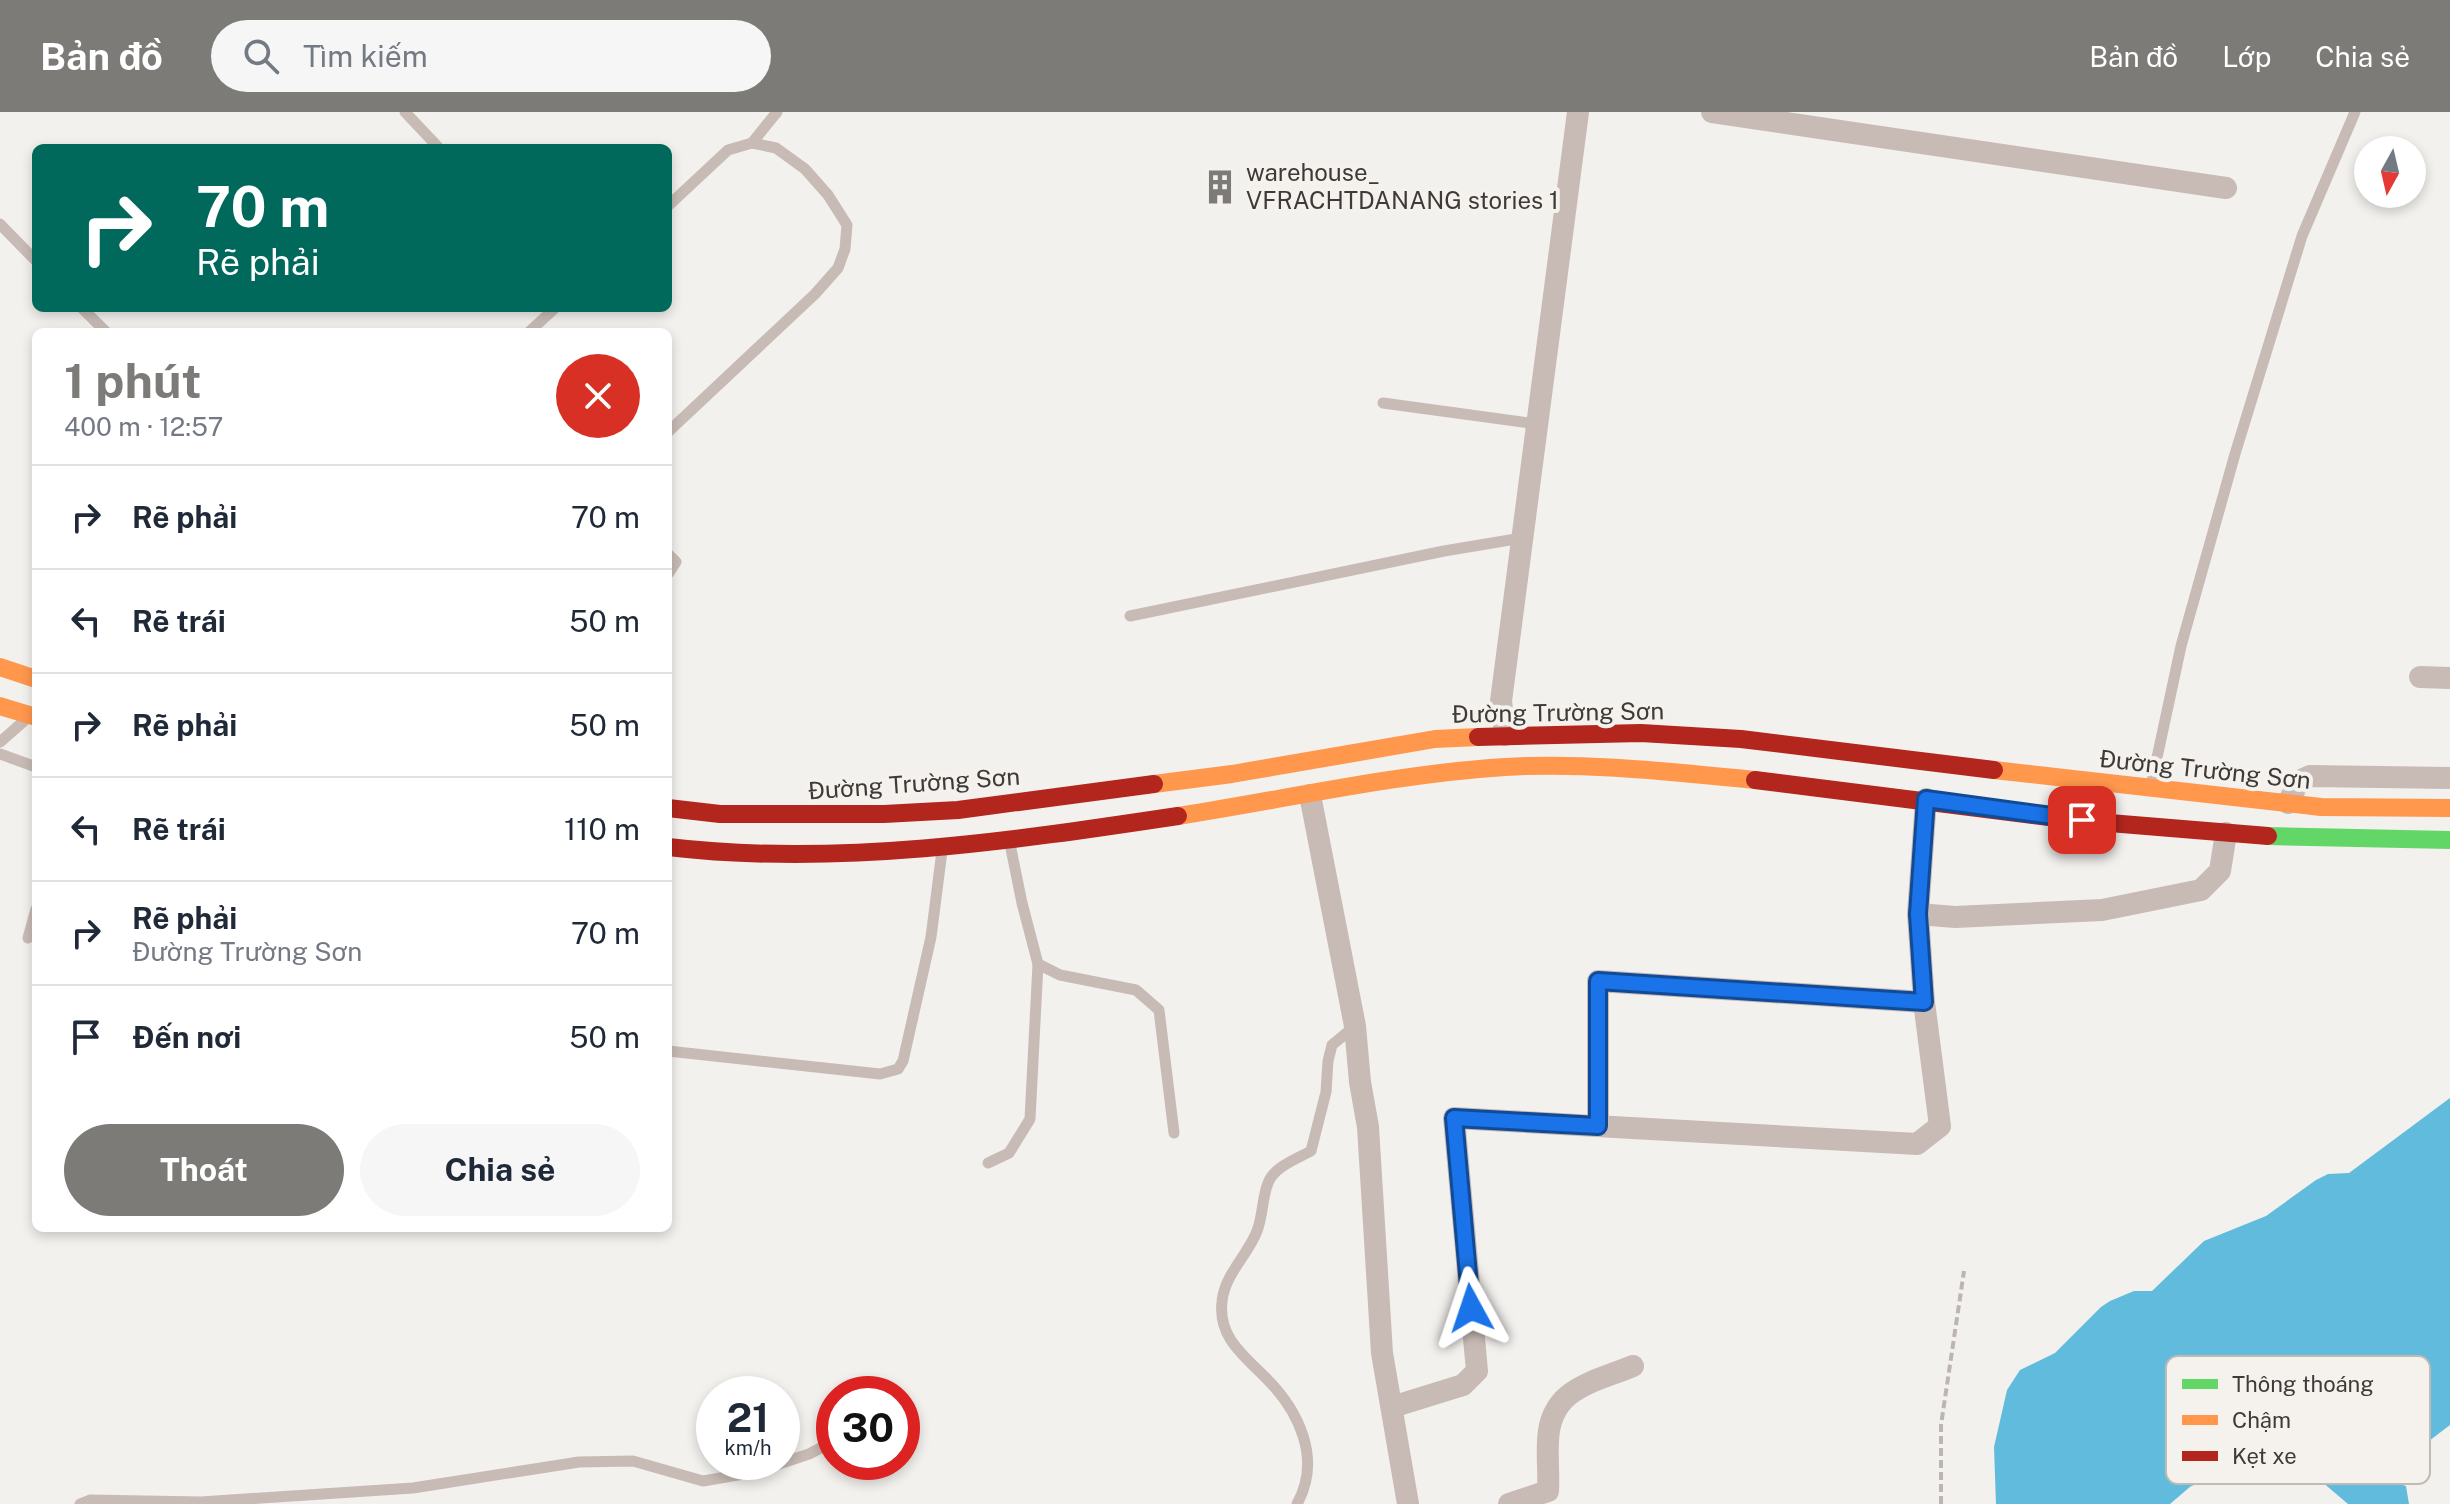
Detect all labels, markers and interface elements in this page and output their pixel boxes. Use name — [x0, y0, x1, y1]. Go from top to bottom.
search box — [211, 20, 771, 92]
text: Bản đồ — [40, 34, 163, 79]
icon: search — [239, 34, 283, 78]
text: Tìm kiếm — [303, 38, 428, 74]
text: Bản đồ — [2089, 40, 2178, 73]
text: Lớp — [2222, 40, 2271, 73]
text: Chia sẻ — [2315, 40, 2410, 73]
north arrow — [2354, 136, 2426, 208]
map controls — [2354, 136, 2426, 208]
place label: warehouse_ VFRACHTDANANG stories 1 — [1246, 158, 1559, 214]
building icon: warehouse_ VFRACHTDANANG stories 1 — [1201, 168, 1239, 206]
text: 70 m — [196, 174, 329, 240]
icon: right — [64, 176, 168, 280]
text: Rẽ phải — [196, 241, 320, 283]
text: 1 phút — [64, 352, 202, 409]
button: close — [556, 354, 640, 438]
text: 400 m · 12:57 — [64, 411, 223, 442]
icon: right — [64, 495, 108, 539]
text: Rẽ phải — [132, 499, 237, 535]
text: 70 m — [571, 499, 640, 535]
icon: left — [64, 599, 108, 643]
text: Rẽ trái — [132, 603, 226, 639]
text: 50 m — [569, 603, 640, 639]
street label: Đường Trường Sơn — [1451, 696, 1664, 728]
icon: right — [64, 703, 108, 747]
text: Rẽ phải — [132, 707, 237, 743]
text: 50 m — [569, 707, 640, 743]
street label: Đường Trường Sơn — [2098, 744, 2312, 794]
street label: Đường Trường Sơn — [807, 762, 1021, 804]
pin — [2048, 786, 2116, 854]
icon: arrive — [2060, 798, 2104, 842]
icon: left — [64, 807, 108, 851]
text: Rẽ trái — [132, 811, 226, 847]
text: 110 m — [564, 811, 640, 847]
text: Rẽ phải — [132, 900, 237, 936]
icon: right — [64, 911, 108, 955]
text: 70 m — [571, 915, 640, 951]
text: Đường Trường Sơn — [132, 936, 362, 967]
icon: arrive — [64, 1015, 108, 1059]
text: Đến nơi — [132, 1019, 241, 1055]
text: 50 m — [569, 1019, 640, 1055]
button: Thoát — [64, 1124, 344, 1216]
button: Chia sẻ — [360, 1124, 640, 1216]
position arrow — [1429, 1266, 1513, 1350]
legend — [2166, 1356, 2430, 1484]
text: Thông thoáng — [2232, 1371, 2374, 1397]
speed limit sign: 30 — [816, 1376, 920, 1480]
text: 21 — [727, 1394, 769, 1441]
text: Chậm — [2232, 1407, 2291, 1433]
text: km/h — [724, 1436, 772, 1460]
text: Kẹt xe — [2232, 1443, 2297, 1469]

